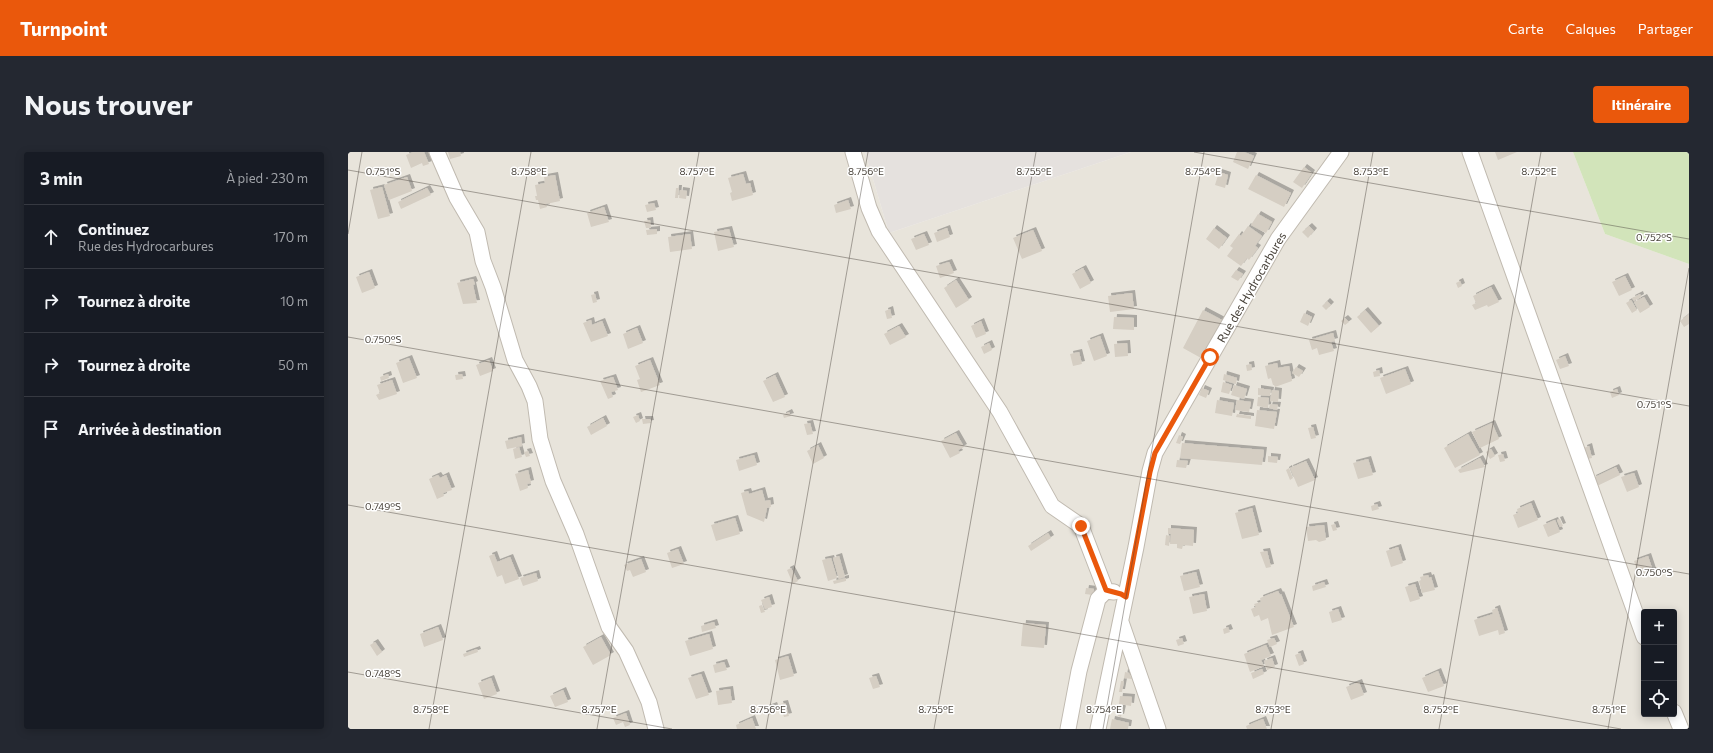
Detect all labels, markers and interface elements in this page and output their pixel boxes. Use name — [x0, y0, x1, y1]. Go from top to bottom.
text: Turnpoint — [20, 17, 108, 40]
text: Carte — [1508, 20, 1544, 37]
text: Calques — [1566, 20, 1616, 37]
text: Partager — [1638, 20, 1693, 37]
button: Itinéraire — [1593, 86, 1689, 123]
text: Nous trouver — [24, 87, 193, 121]
text: 0.751°S — [366, 165, 400, 177]
text: 8.758°E — [511, 165, 547, 177]
text: 8.757°E — [679, 165, 715, 177]
text: 8.756°E — [848, 165, 884, 177]
text: 8.755°E — [1016, 165, 1052, 177]
text: 8.754°E — [1185, 165, 1221, 177]
text: 8.753°E — [1353, 165, 1389, 177]
text: 8.752°E — [1521, 165, 1557, 177]
text: 3 min — [40, 168, 83, 189]
text: À pied · 230 m — [226, 170, 308, 186]
text: Continuez — [78, 220, 149, 238]
icon: ahead — [40, 226, 62, 248]
text: 170 m — [273, 229, 308, 245]
street label: Rue des Hydrocarbures — [1214, 229, 1288, 345]
text: 0.752°S — [1636, 231, 1672, 243]
text: Rue des Hydrocarbures — [78, 238, 214, 254]
icon: right — [40, 290, 62, 312]
text: Tournez à droite — [78, 292, 190, 310]
text: 10 m — [280, 293, 308, 309]
text: 0.750°S — [365, 333, 401, 345]
route start — [1201, 348, 1219, 366]
icon: right — [40, 354, 62, 376]
text: Tournez à droite — [78, 356, 190, 374]
text: 50 m — [278, 357, 308, 373]
text: 0.751°S — [1637, 398, 1671, 410]
icon: arrive — [40, 418, 62, 440]
text: Arrivée à destination — [78, 420, 221, 438]
text: 0.749°S — [365, 500, 401, 512]
route end — [1072, 517, 1090, 535]
text: 0.750°S — [1636, 566, 1672, 578]
map controls — [1641, 609, 1677, 717]
button: + — [1641, 609, 1677, 645]
button: − — [1641, 645, 1677, 681]
text: 0.748°S — [365, 667, 401, 679]
button: locate — [1641, 681, 1677, 717]
text: 8.758°E — [413, 703, 449, 715]
text: 8.757°E — [581, 703, 617, 715]
text: 8.756°E — [750, 703, 786, 715]
text: 8.755°E — [918, 703, 954, 715]
text: 8.754°E — [1086, 703, 1122, 715]
text: 8.753°E — [1255, 703, 1291, 715]
text: 8.752°E — [1423, 703, 1459, 715]
text: 8.751°E — [1592, 703, 1626, 715]

